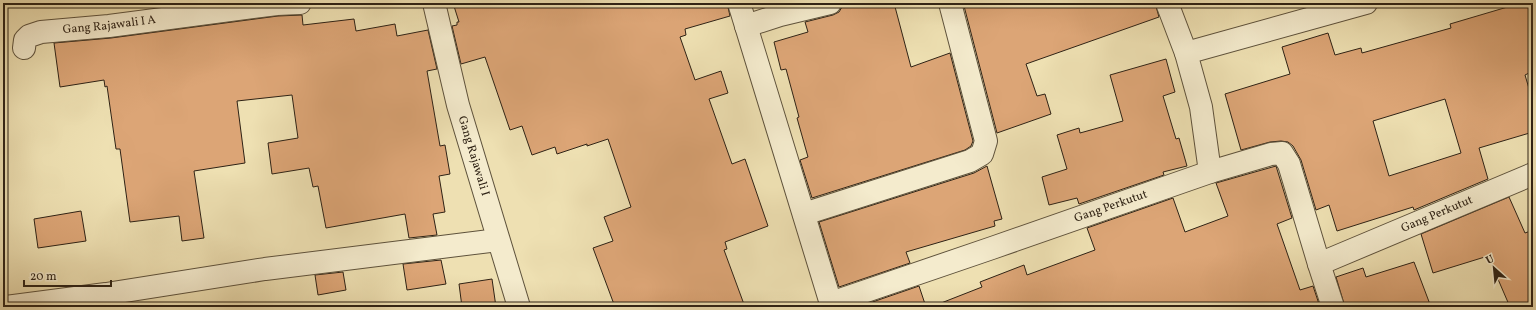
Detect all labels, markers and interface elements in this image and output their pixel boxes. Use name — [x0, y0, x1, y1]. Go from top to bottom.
street label: Gang Rajawali I A — [62, 12, 157, 38]
street label: Gang Rajawali I — [454, 114, 493, 198]
street label: Gang Perkutut — [1072, 186, 1150, 227]
street label: Gang Perkutut — [1399, 192, 1475, 237]
north arrow — [1474, 248, 1514, 288]
text: U — [1483, 252, 1497, 269]
scale bar — [24, 262, 111, 288]
text: 20 m — [30, 269, 57, 285]

